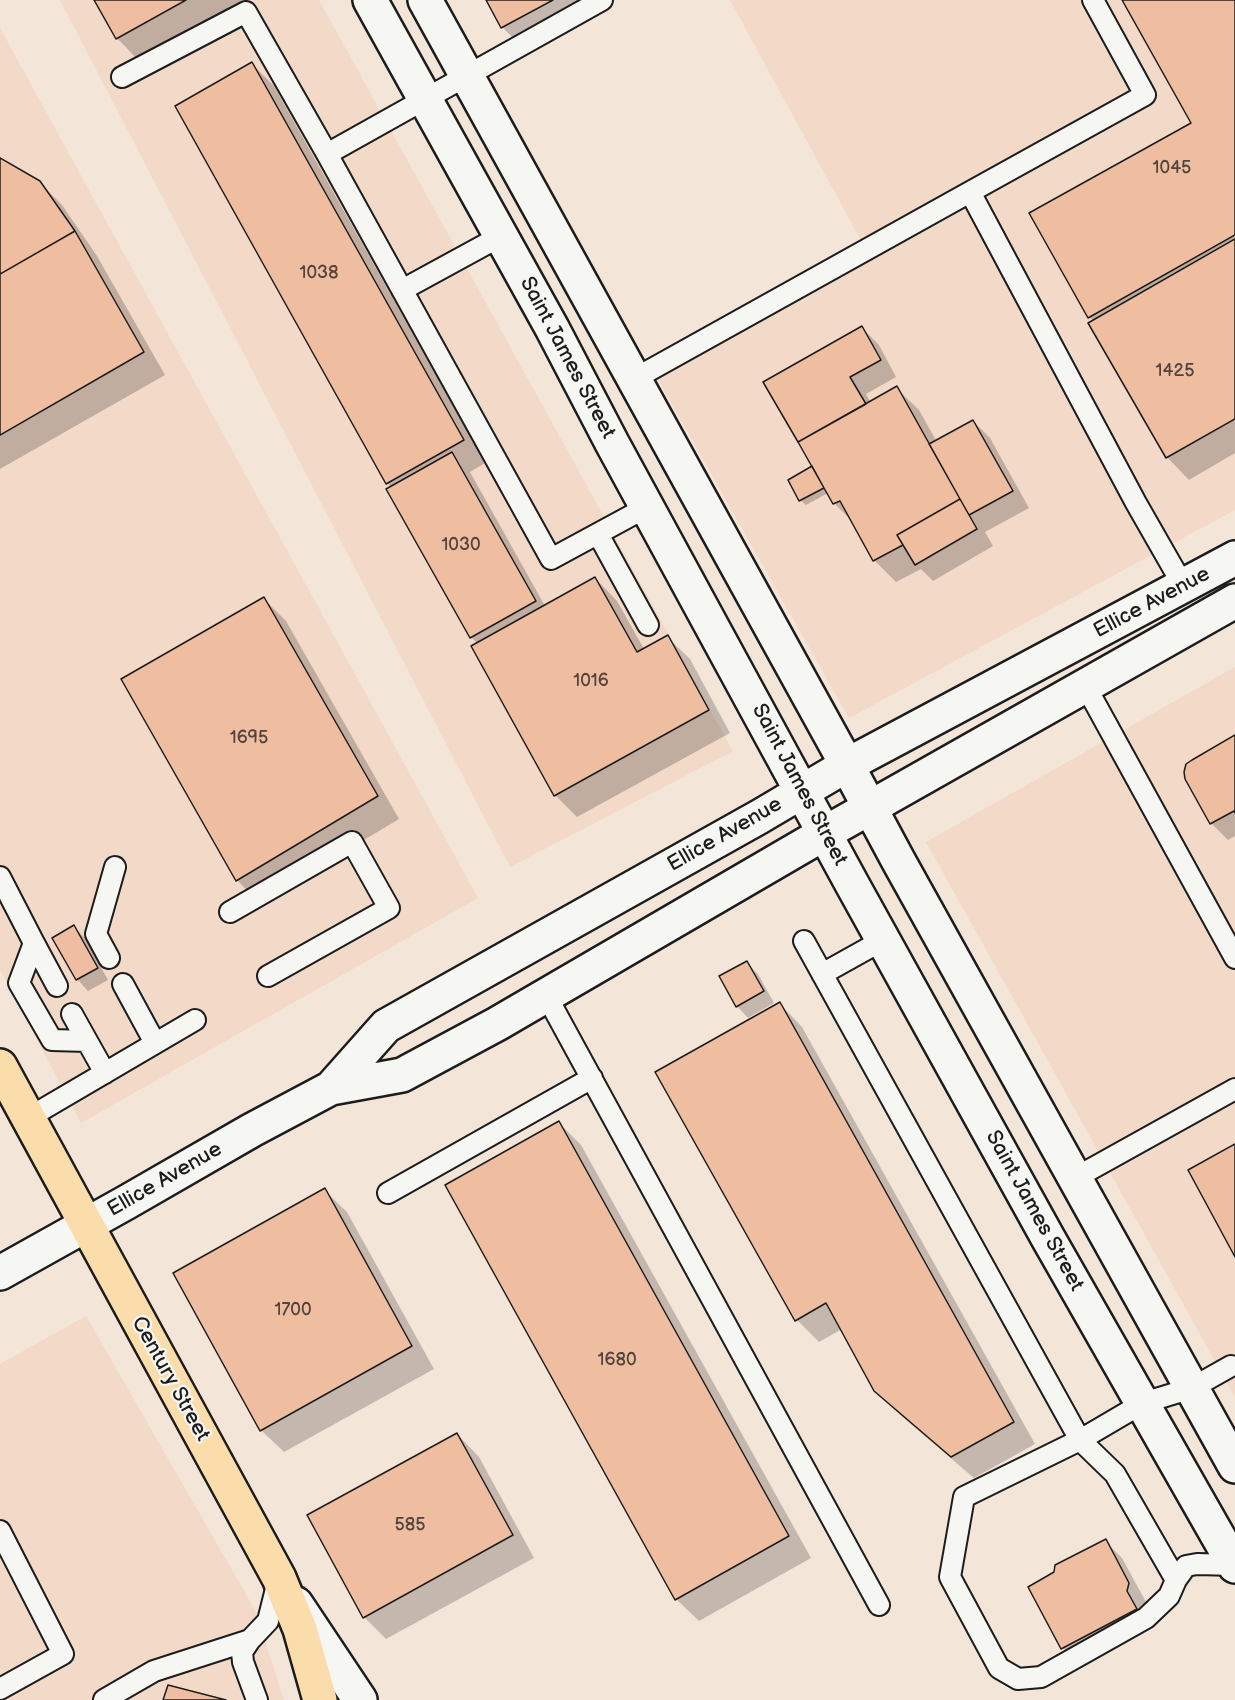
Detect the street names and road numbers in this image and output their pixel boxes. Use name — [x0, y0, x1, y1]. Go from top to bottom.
street label: Saint James Street — [514, 273, 620, 443]
street label: Ellice Avenue — [1090, 562, 1214, 644]
street label: Saint James Street — [746, 700, 852, 870]
street label: Ellice Avenue — [663, 792, 787, 878]
street label: Saint James Street — [979, 1126, 1089, 1296]
street label: Ellice Avenue — [103, 1137, 227, 1223]
street label: Century Street — [125, 1312, 215, 1446]

